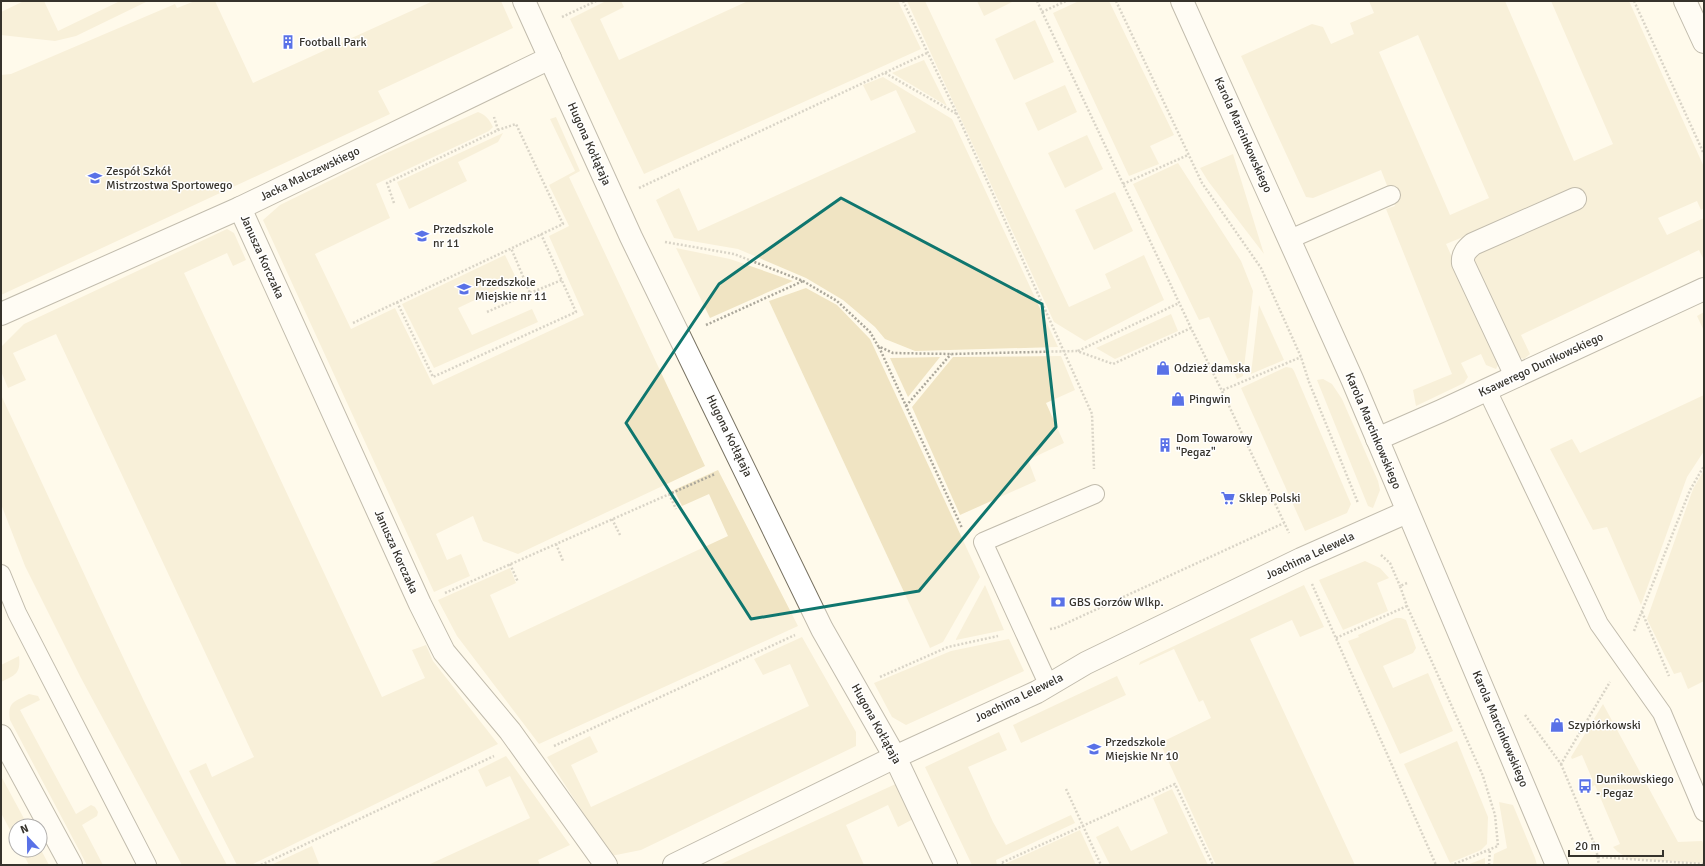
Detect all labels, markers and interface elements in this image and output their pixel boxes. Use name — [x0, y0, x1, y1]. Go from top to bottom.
building icon: Football Park — [280, 34, 296, 50]
place label: Football Park — [299, 35, 367, 50]
street label: Karola Marcinkowskiego — [1211, 75, 1275, 195]
street label: Hugona Kołłątaja — [564, 100, 614, 188]
street label: Jacka Malczewskiego — [258, 143, 362, 205]
place label: Zespół Szkół Mistrzostwa Sportowego — [106, 164, 232, 193]
school or university icon: Zespół Szkół Mistrzostwa Sportowego — [87, 170, 103, 186]
street label: Janusza Korczaka — [237, 213, 287, 301]
place label: Przedszkole nr 11 — [433, 222, 494, 251]
school or university icon: Przedszkole nr 11 — [414, 228, 430, 244]
place label: Przedszkole Miejskie nr 11 — [475, 275, 547, 304]
school or university icon: Przedszkole Miejskie nr 11 — [456, 281, 472, 297]
street label: Ksawerego Dunikowskiego — [1476, 329, 1606, 401]
shop icon: Odzież damska — [1155, 360, 1171, 376]
place label: Odzież damska — [1174, 361, 1250, 376]
street label: Karola Marcinkowskiego — [1342, 371, 1404, 491]
shop icon: Pingwin — [1170, 391, 1186, 407]
place label: Pingwin — [1189, 392, 1231, 407]
street label: Hugona Kołłątaja — [703, 393, 755, 479]
place label: Dom Towarowy "Pegaz" — [1176, 431, 1253, 460]
building icon: Dom Towarowy "Pegaz" — [1157, 437, 1173, 453]
supermarket icon: Sklep Polski — [1220, 490, 1236, 506]
place label: Sklep Polski — [1239, 491, 1301, 506]
street label: Janusza Korczaka — [371, 508, 421, 596]
street label: Joachima Lelewela — [1263, 529, 1357, 583]
bank icon: GBS Gorzów Wlkp. — [1050, 594, 1066, 610]
place label: GBS Gorzów Wlkp. — [1069, 595, 1164, 610]
street label: Karola Marcinkowskiego — [1469, 669, 1531, 789]
street label: Joachima Lelewela — [972, 670, 1066, 726]
street label: Hugona Kołłątaja — [848, 681, 904, 767]
shop icon: Szypiórkowski — [1549, 717, 1565, 733]
place label: Szypiórkowski — [1568, 718, 1641, 733]
place label: Przedszkole Miejskie Nr 10 — [1105, 735, 1179, 764]
school or university icon: Przedszkole Miejskie Nr 10 — [1086, 741, 1102, 757]
place label: Dunikowskiego - Pegaz — [1596, 772, 1674, 801]
bus stop icon: Dunikowskiego - Pegaz — [1577, 778, 1593, 794]
north arrow — [8, 818, 48, 858]
text: N — [18, 822, 30, 837]
scale bar — [1569, 832, 1663, 858]
text: 20 m — [1575, 839, 1600, 854]

